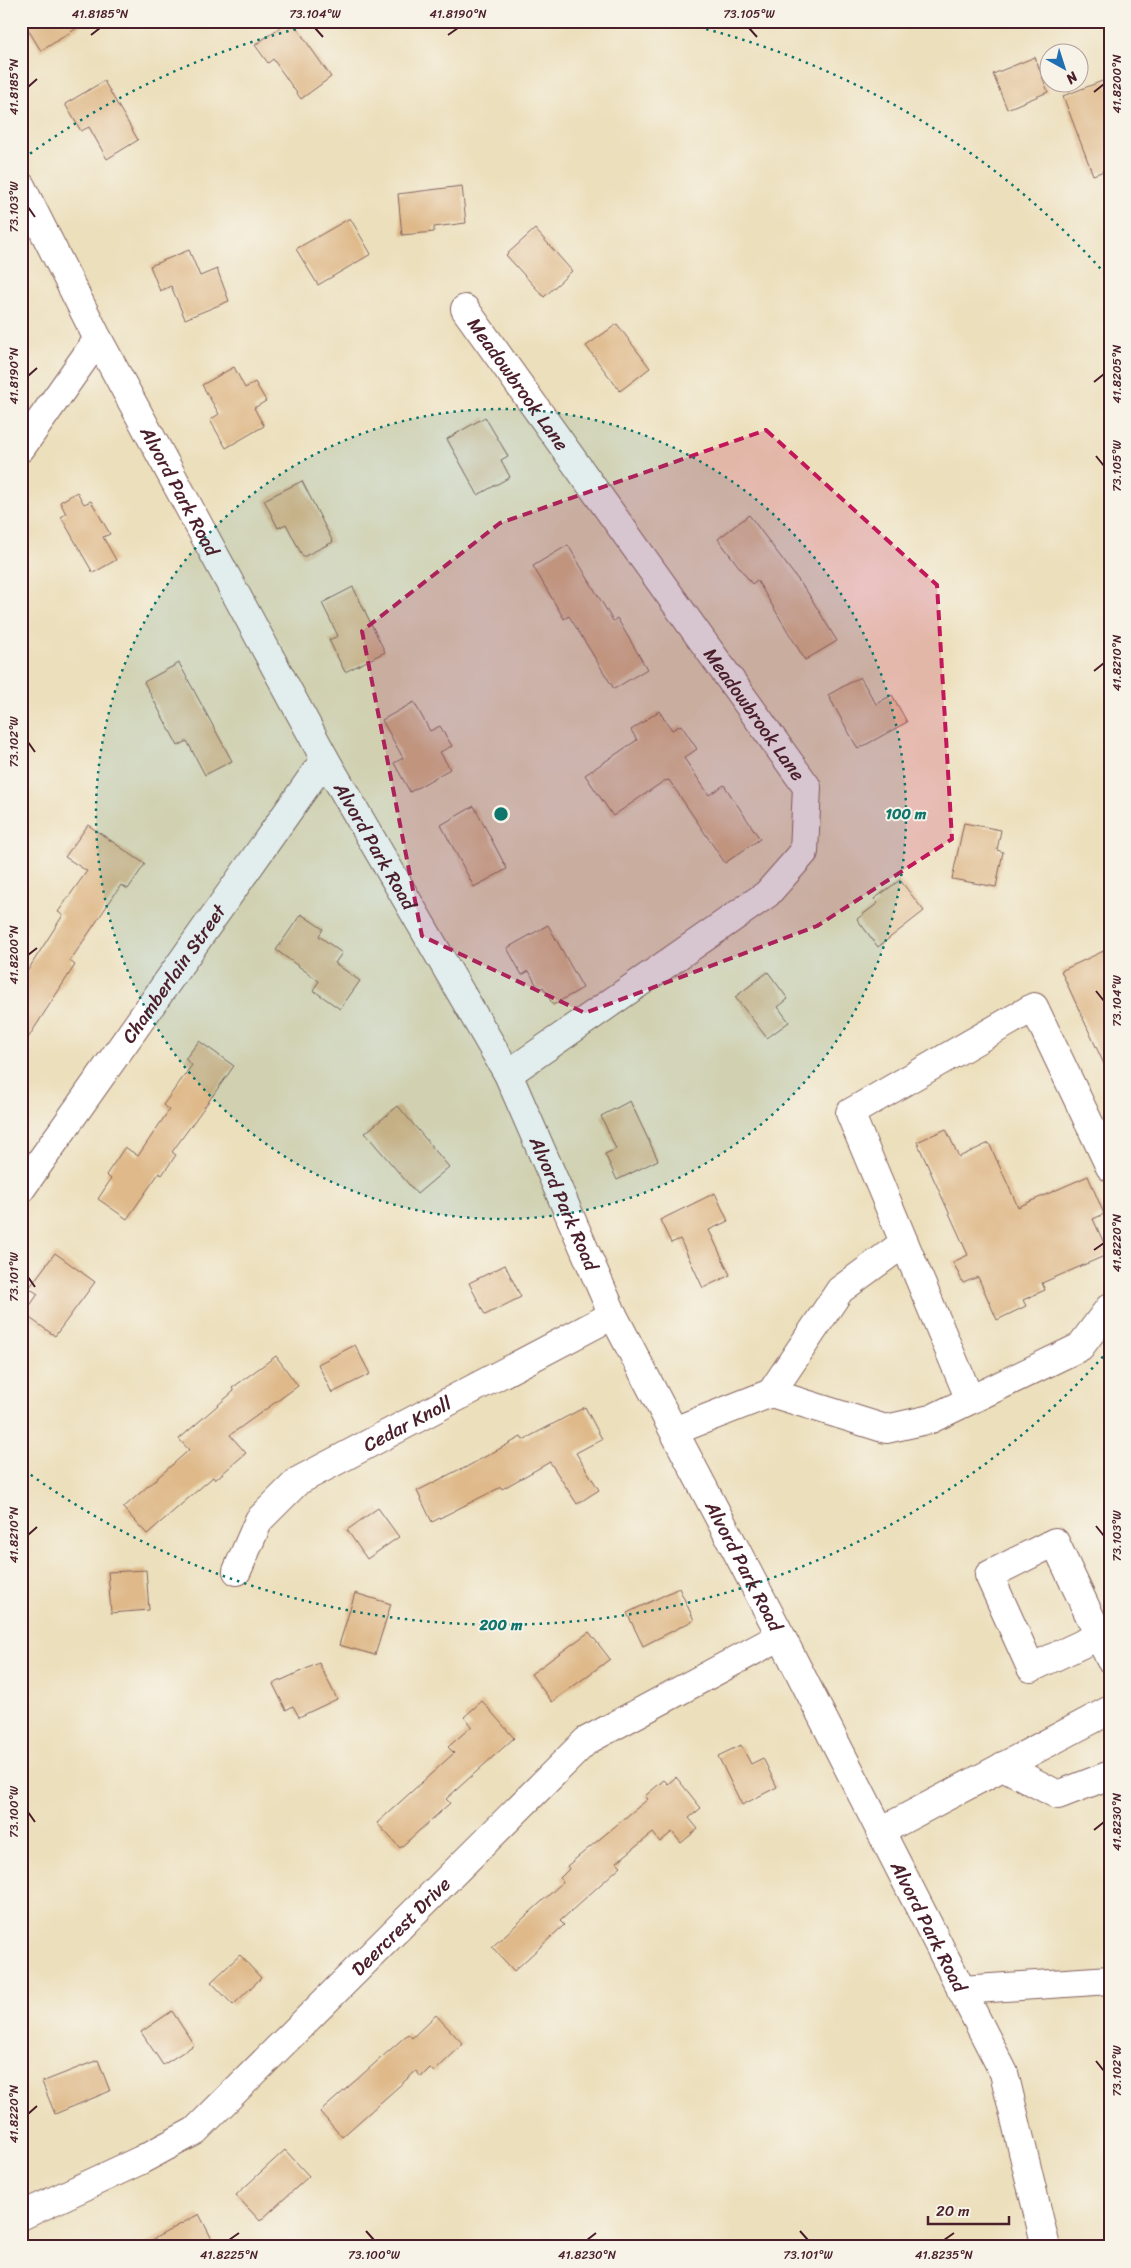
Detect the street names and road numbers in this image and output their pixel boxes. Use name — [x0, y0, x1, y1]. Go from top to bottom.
street label: Meadowbrook Lane — [459, 310, 578, 458]
street label: Alvord Park Road — [131, 419, 229, 564]
street label: Meadowbrook Lane — [695, 640, 814, 788]
street label: Alvord Park Road — [324, 775, 426, 918]
street label: Chamberlain Street — [113, 896, 235, 1050]
street label: Alvord Park Road — [520, 1130, 608, 1278]
street label: Cedar Knoll — [357, 1387, 458, 1461]
street label: Alvord Park Road — [695, 1494, 793, 1639]
street label: Alvord Park Road — [881, 1854, 977, 2000]
street label: Deercrest Drive — [343, 1869, 459, 1984]

